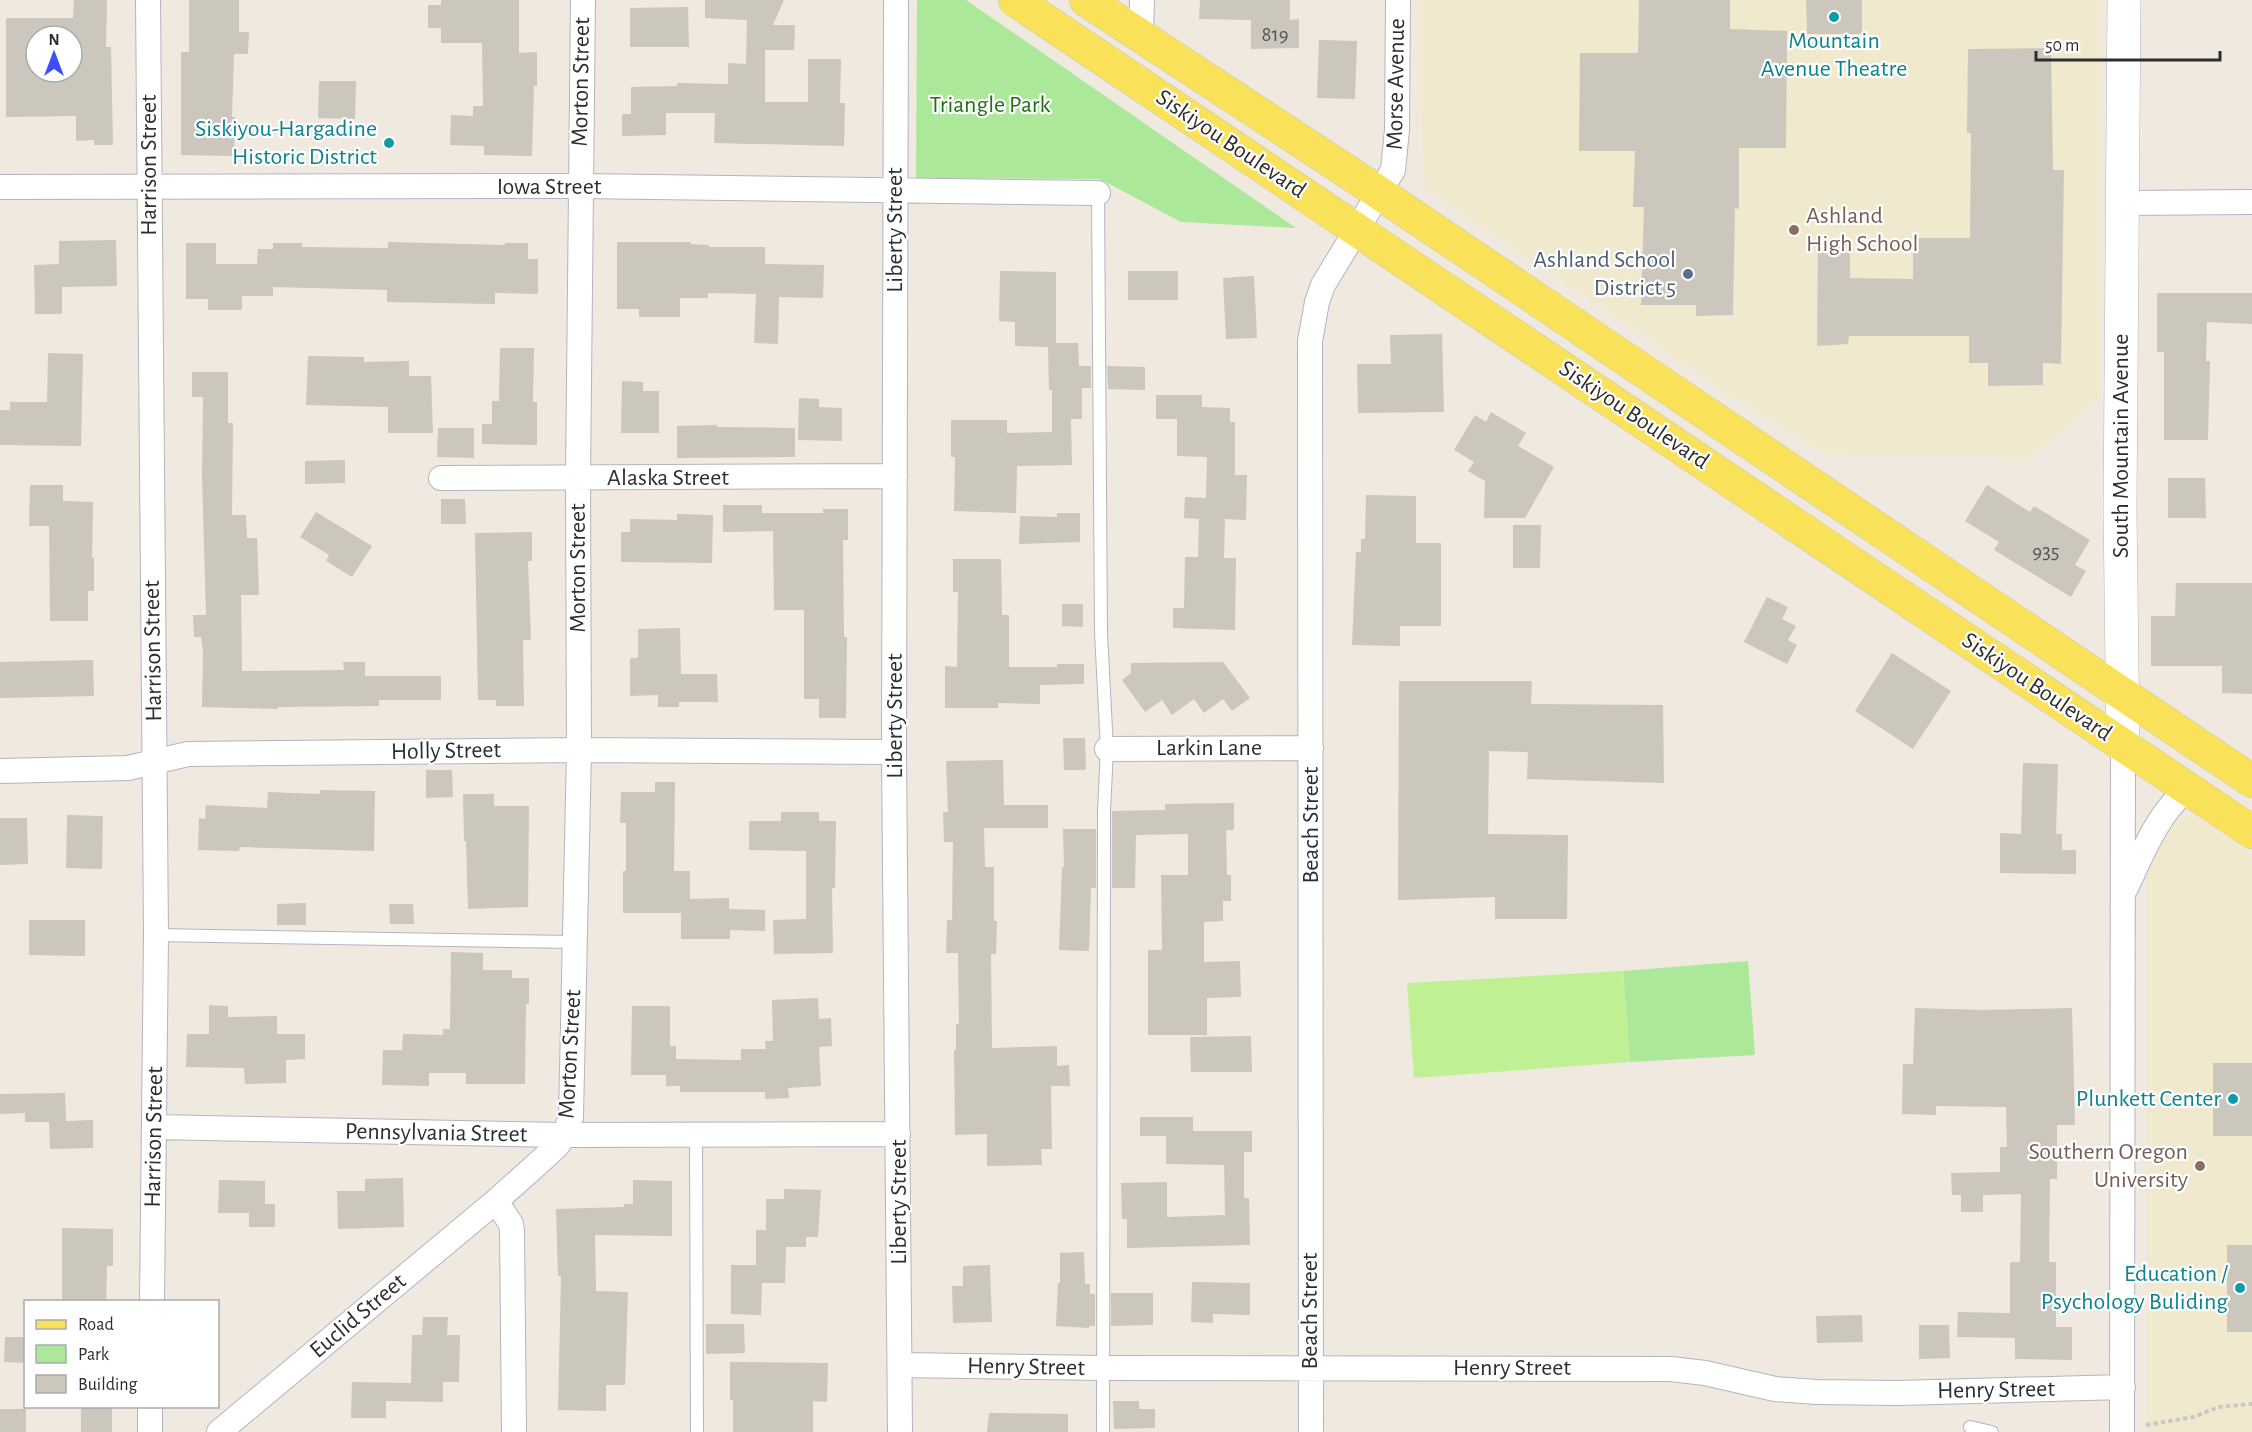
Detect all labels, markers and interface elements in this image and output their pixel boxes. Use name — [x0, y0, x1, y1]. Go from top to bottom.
marker: Mountain Avenue Theatre — [1827, 10, 1841, 24]
street label: Morton Street — [568, 17, 594, 147]
street label: Morse Avenue — [1383, 18, 1409, 150]
north arrow — [24, 24, 84, 84]
house number: 819 — [1261, 24, 1289, 45]
scale bar — [2036, 24, 2220, 62]
place label: Mountain Avenue Theatre — [1761, 29, 1907, 81]
text: N — [48, 32, 60, 48]
text: 50 m — [2045, 37, 2079, 55]
street label: Siskiyou Boulevard — [1152, 85, 1310, 203]
park label: Triangle Park — [929, 93, 1051, 117]
street label: Harrison Street — [137, 94, 161, 236]
place label: Siskiyou-Hargadine Historic District — [195, 117, 377, 169]
marker: Siskiyou-Hargadine Historic District — [382, 136, 396, 150]
street label: Liberty Street — [883, 167, 907, 293]
street label: Iowa Street — [497, 175, 602, 199]
place label: Ashland High School — [1806, 204, 1918, 256]
marker: Ashland High School — [1787, 223, 1801, 237]
place label: Ashland School District 5 — [1533, 248, 1676, 300]
marker: Ashland School District 5 — [1681, 267, 1695, 281]
street label: South Mountain Avenue — [2109, 334, 2133, 558]
street label: Siskiyou Boulevard — [1555, 356, 1713, 474]
street label: Alaska Street — [607, 466, 729, 490]
street label: Morton Street — [566, 503, 590, 633]
house number: 935 — [2032, 541, 2060, 562]
street label: Harrison Street — [140, 580, 166, 722]
street label: Siskiyou Boulevard — [1958, 628, 2116, 746]
street label: Liberty Street — [883, 653, 907, 779]
street label: Larkin Lane — [1156, 736, 1262, 760]
street label: Holly Street — [391, 738, 502, 764]
street label: Beach Street — [1299, 766, 1323, 883]
street label: Morton Street — [555, 988, 585, 1119]
street label: Harrison Street — [141, 1066, 167, 1208]
place label: Plunkett Center — [2076, 1087, 2221, 1111]
marker: Plunkett Center — [2226, 1092, 2240, 1106]
street label: Pennsylvania Street — [345, 1119, 528, 1147]
street label: Liberty Street — [887, 1139, 911, 1265]
place label: Southern Oregon University — [2028, 1140, 2188, 1192]
marker: Southern Oregon University — [2193, 1159, 2207, 1173]
street label: Beach Street — [1298, 1252, 1322, 1369]
place label: Education / Psychology Buliding — [2041, 1262, 2228, 1314]
street label: Euclid Street — [305, 1269, 411, 1363]
marker: Education / Psychology Buliding — [2233, 1281, 2247, 1295]
legend — [24, 1300, 219, 1408]
text: Road — [78, 1316, 114, 1334]
text: Park — [78, 1346, 110, 1364]
street label: Henry Street — [967, 1354, 1085, 1380]
street label: Henry Street — [1453, 1356, 1571, 1380]
text: Building — [78, 1376, 138, 1394]
street label: Henry Street — [1937, 1377, 2055, 1403]

